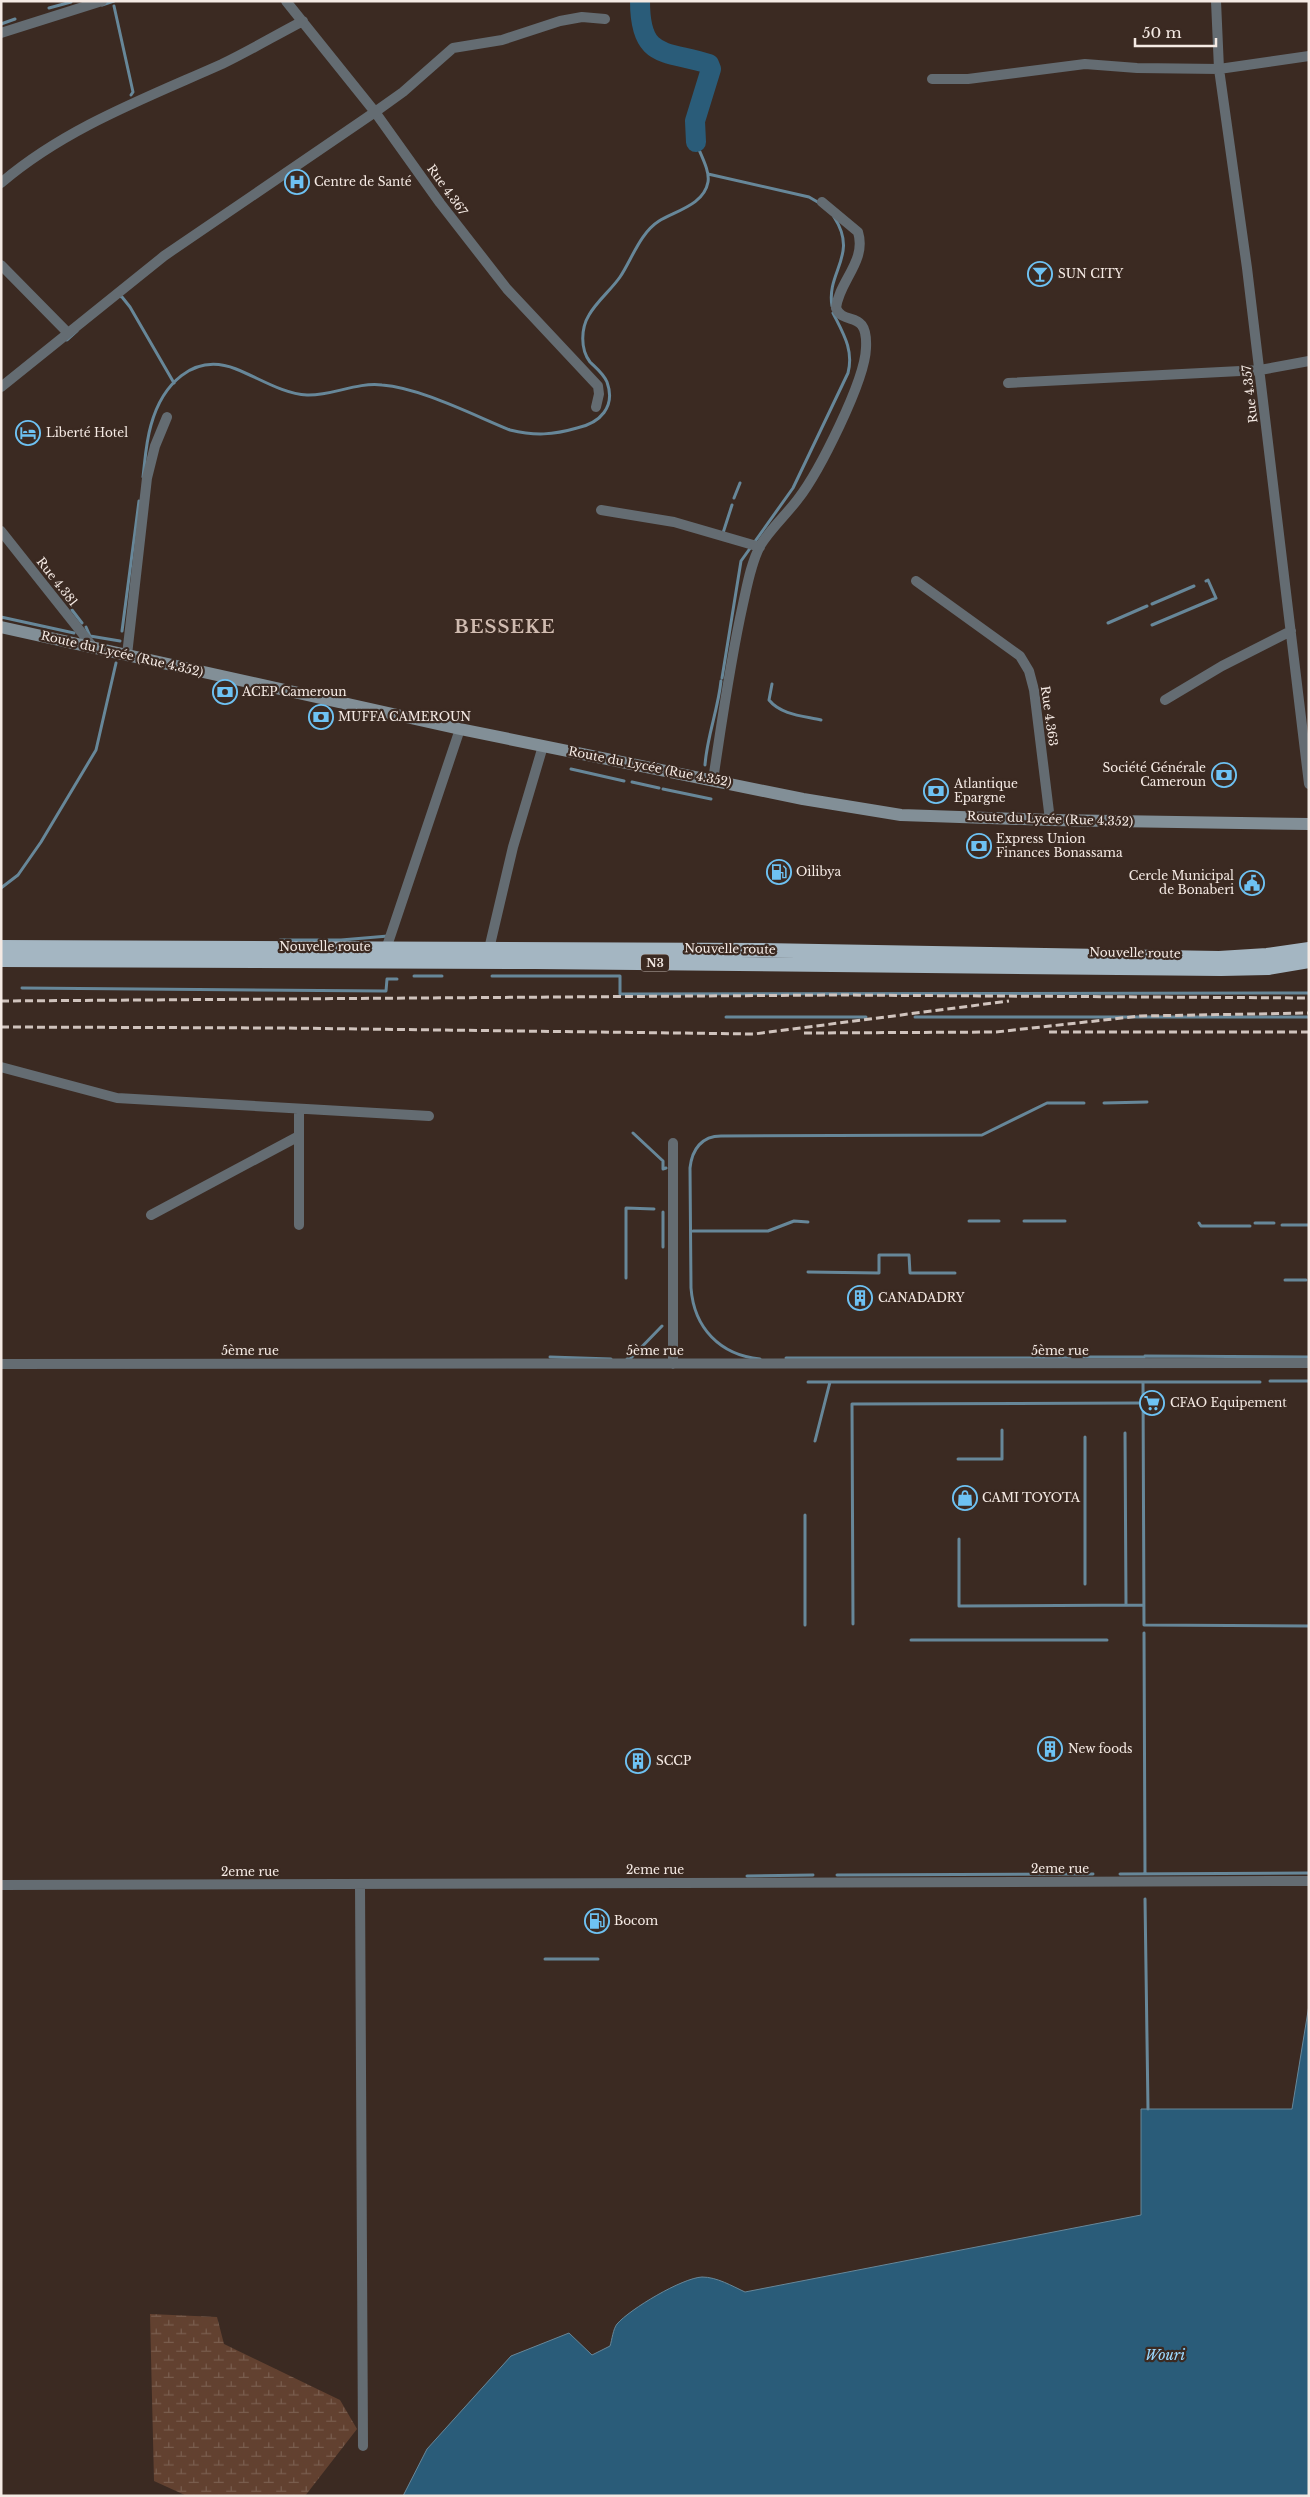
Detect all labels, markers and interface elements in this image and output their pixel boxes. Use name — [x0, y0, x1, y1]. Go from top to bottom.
scale bar — [1135, 15, 1216, 47]
text: 50 m — [1142, 23, 1182, 42]
street label: Rue 4.367 — [424, 161, 471, 219]
hospital icon: Centre de Santé — [284, 169, 310, 195]
place label: Centre de Santé — [314, 174, 412, 189]
bar icon: SUN CITY — [1027, 261, 1053, 287]
place label: SUN CITY — [1058, 266, 1124, 281]
street label: Rue 4.357 — [1238, 363, 1260, 424]
hotel icon: Liberté Hotel — [15, 420, 41, 446]
place label: Liberté Hotel — [46, 425, 128, 440]
street label: Rue 4.381 — [34, 554, 81, 609]
district label: BESSEKE — [454, 616, 556, 638]
street label: Route du Lycée (Rue 4.352) — [39, 628, 205, 680]
bank icon: ACEP Cameroun — [212, 679, 238, 705]
place label: ACEP Cameroun — [241, 684, 346, 699]
street label: Rue 4.363 — [1038, 685, 1061, 747]
bank icon: MUFFA CAMEROUN — [308, 704, 334, 730]
place label: MUFFA CAMEROUN — [338, 709, 471, 724]
street label: Route du Lycée (Rue 4.352) — [567, 743, 733, 790]
place label: Société Générale Cameroun — [1103, 760, 1206, 789]
bank icon: Société Générale Cameroun — [1211, 762, 1237, 788]
place label: Atlantique Epargne — [953, 776, 1018, 805]
bank icon: Atlantique Epargne — [923, 778, 949, 804]
street label: Route du Lycée (Rue 4.352) — [967, 808, 1133, 829]
place label: Express Union Finances Bonassama — [996, 831, 1123, 860]
bank icon: Express Union Finances Bonassama — [966, 833, 992, 859]
fuel station icon: Oilibya — [766, 859, 792, 885]
place label: Oilibya — [796, 864, 842, 879]
place label: Cercle Municipal de Bonaberi — [1129, 868, 1234, 897]
public building icon: Cercle Municipal de Bonaberi — [1239, 870, 1265, 896]
street label: Nouvelle route — [279, 939, 371, 954]
street label: Nouvelle route — [684, 940, 776, 957]
street label: Nouvelle route — [1089, 944, 1181, 961]
road number: N3 — [641, 954, 669, 971]
building icon: CANADADRY — [847, 1285, 873, 1311]
place label: CANADADRY — [878, 1290, 965, 1305]
street label: 5ème rue — [221, 1343, 279, 1358]
street label: 5ème rue — [626, 1343, 684, 1358]
street label: 5ème rue — [1031, 1343, 1089, 1358]
supermarket icon: CFAO Equipement — [1139, 1390, 1165, 1416]
place label: CFAO Equipement — [1170, 1395, 1287, 1410]
shop icon: CAMI TOYOTA — [952, 1485, 978, 1511]
place label: CAMI TOYOTA — [982, 1490, 1081, 1505]
building icon: New foods — [1037, 1736, 1063, 1762]
place label: New foods — [1068, 1741, 1133, 1756]
building icon: SCCP — [625, 1748, 651, 1774]
place label: SCCP — [656, 1753, 691, 1768]
street label: 2eme rue — [1031, 1861, 1089, 1876]
street label: 2eme rue — [626, 1862, 684, 1877]
street label: 2eme rue — [221, 1864, 279, 1879]
fuel station icon: Bocom — [584, 1908, 610, 1934]
place label: Bocom — [614, 1913, 658, 1928]
water label: Wouri — [1145, 2346, 1185, 2364]

